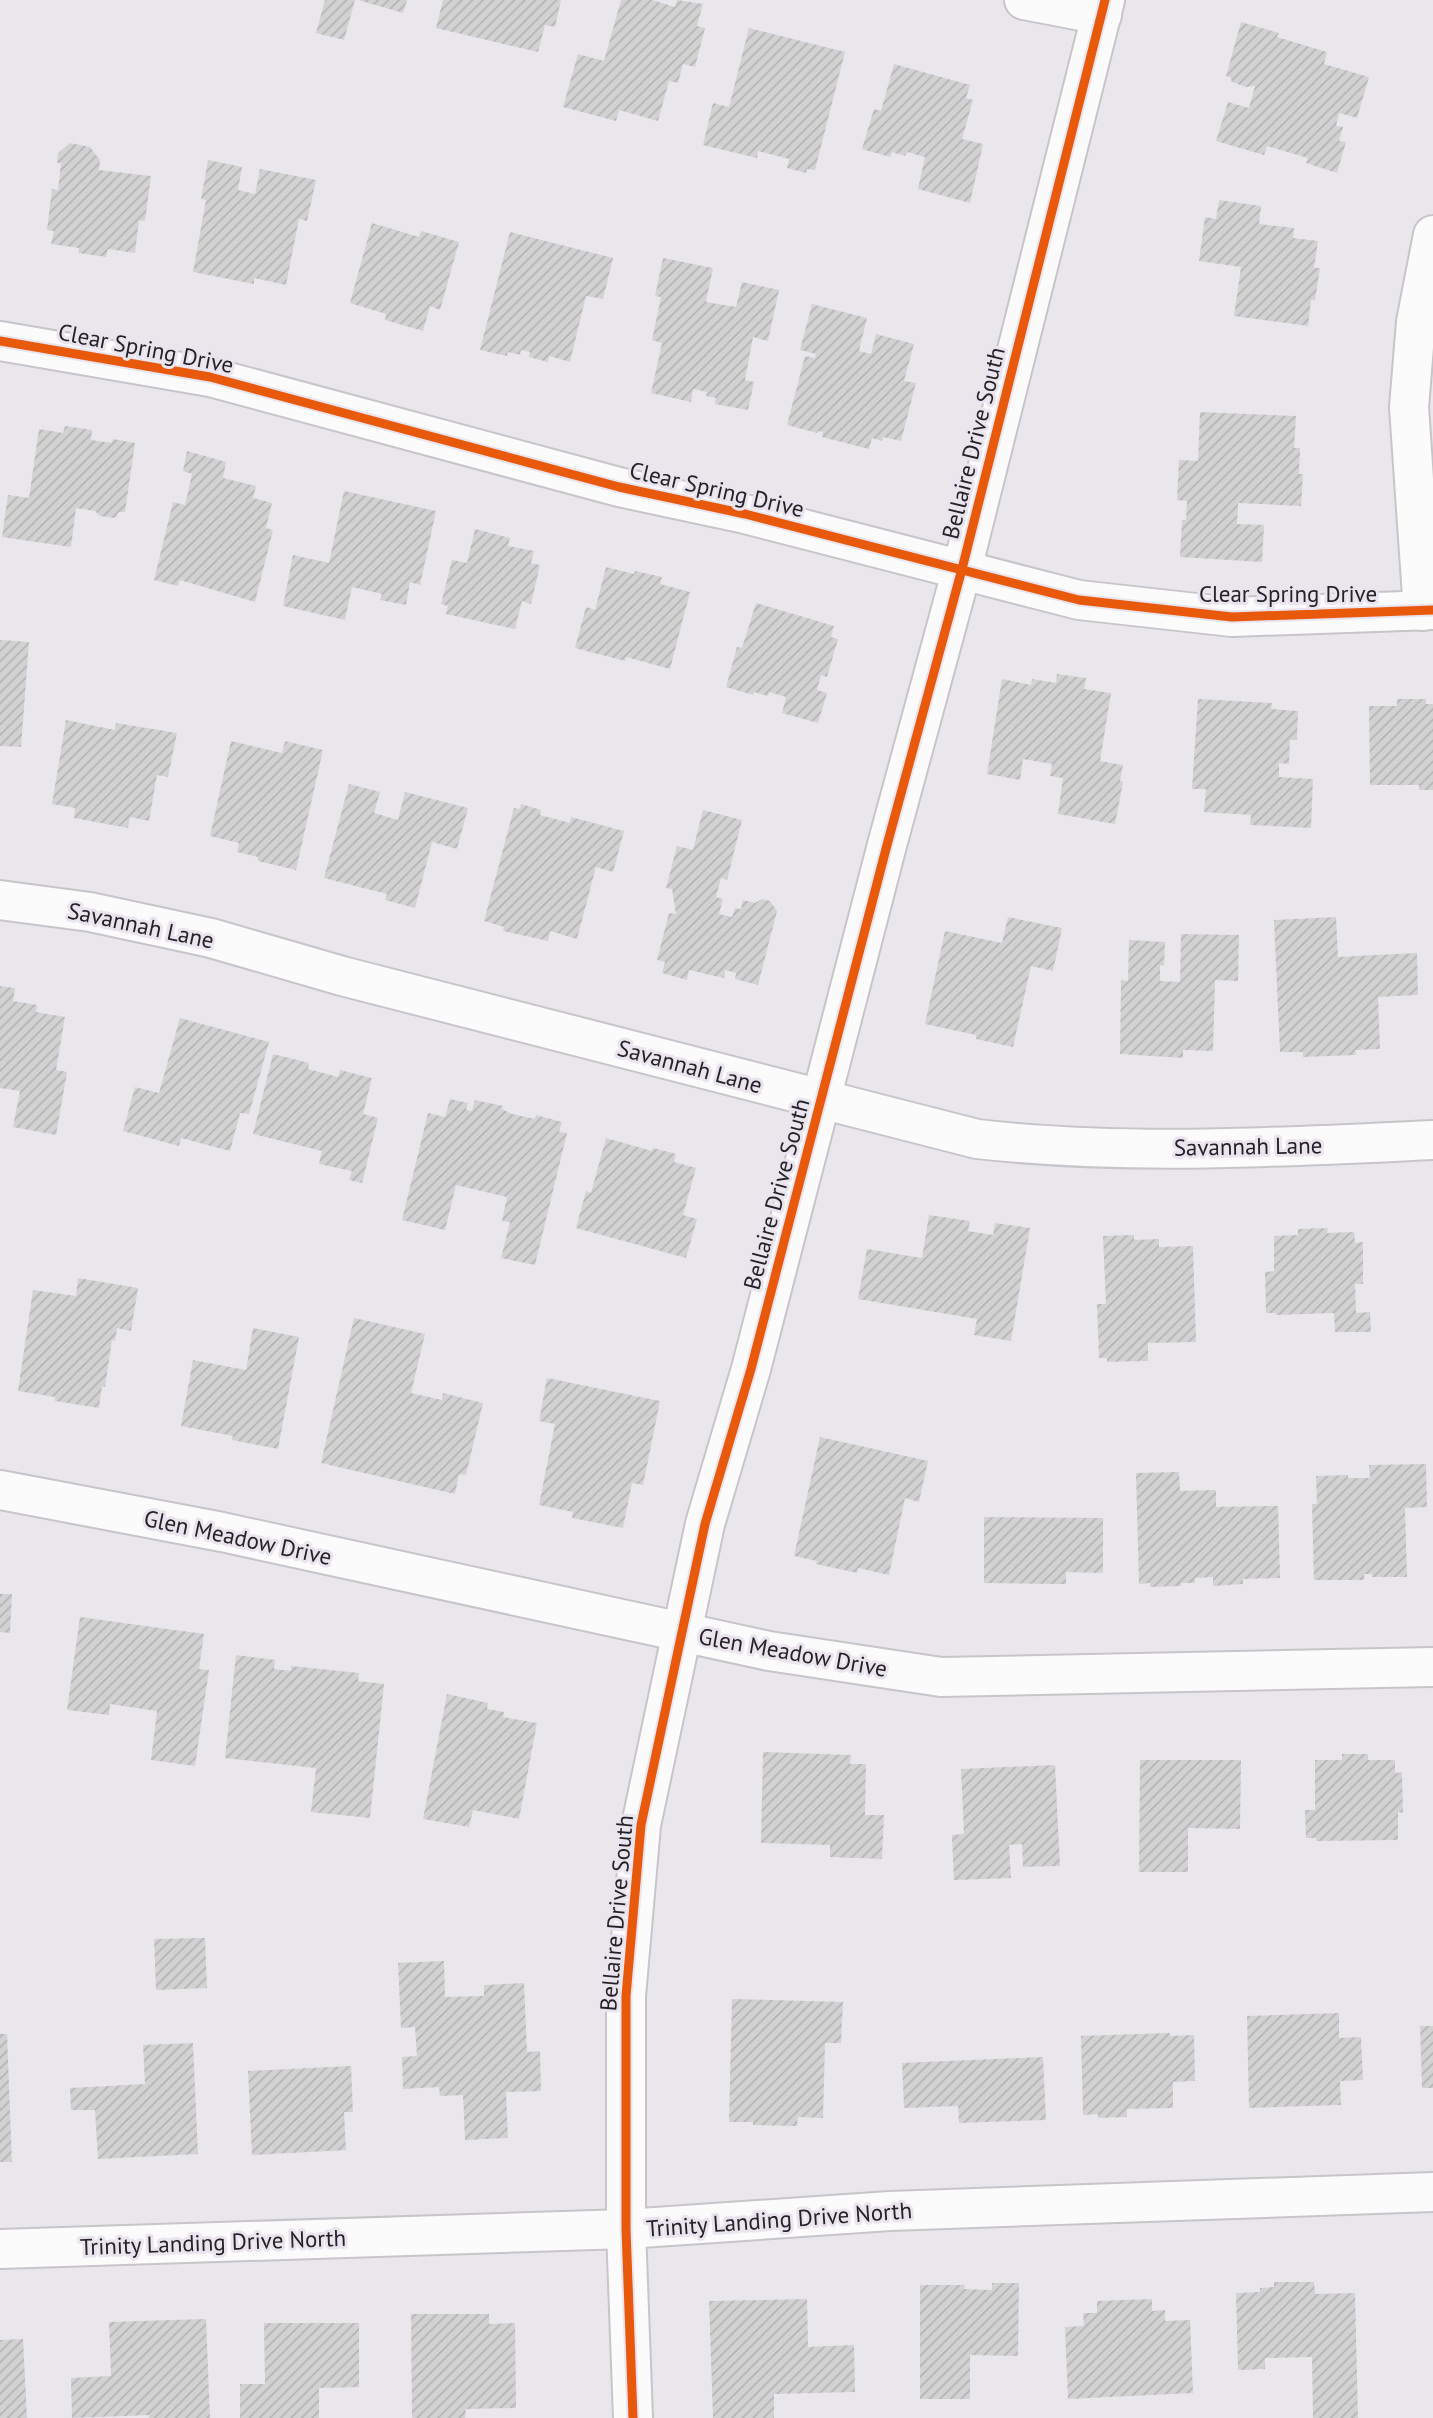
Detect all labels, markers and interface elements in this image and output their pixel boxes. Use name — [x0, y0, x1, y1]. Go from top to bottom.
street label: Clear Spring Drive — [56, 317, 236, 379]
street label: Bellaire Drive South — [935, 344, 1011, 542]
street label: Clear Spring Drive — [627, 455, 807, 523]
street label: Clear Spring Drive — [1199, 579, 1377, 608]
street label: Savannah Lane — [65, 895, 217, 955]
street label: Savannah Lane — [615, 1033, 765, 1099]
street label: Bellaire Drive South — [737, 1095, 815, 1293]
street label: Savannah Lane — [1174, 1130, 1322, 1162]
street label: Glen Meadow Drive — [142, 1503, 334, 1571]
street label: Glen Meadow Drive — [696, 1621, 890, 1683]
street label: Bellaire Drive South — [593, 1814, 639, 2012]
street label: Trinity Landing Drive North — [645, 2195, 913, 2243]
street label: Trinity Landing Drive North — [79, 2223, 347, 2261]

